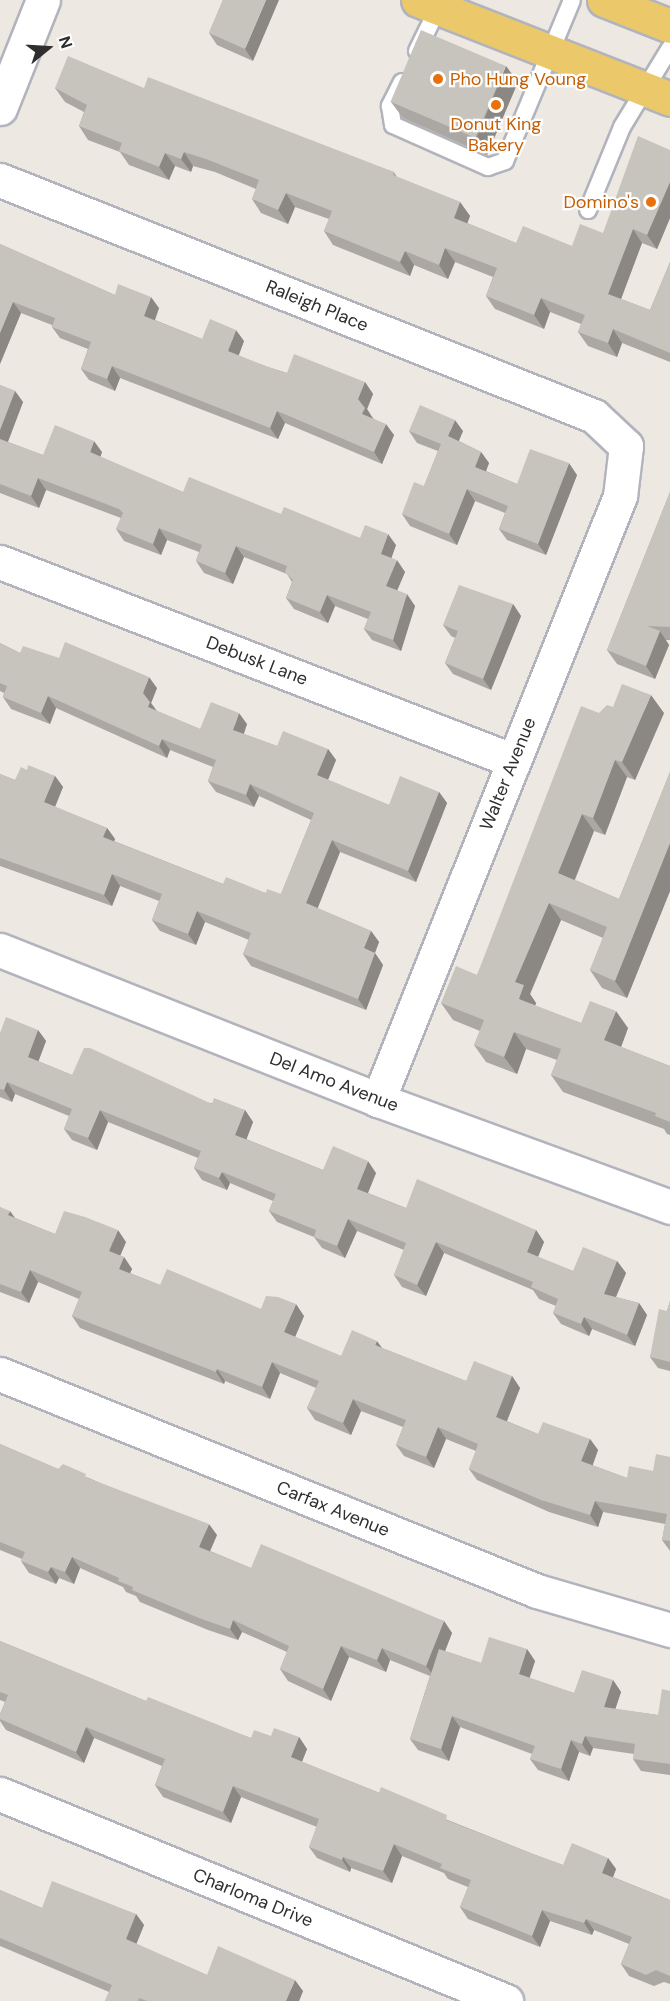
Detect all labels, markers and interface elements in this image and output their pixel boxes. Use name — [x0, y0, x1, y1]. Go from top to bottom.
north arrow — [18, 18, 78, 78]
text: N — [54, 33, 77, 51]
place label: Pho Hung Voung — [450, 68, 586, 90]
marker: Pho Hung Voung — [431, 72, 445, 86]
marker: Donut King Bakery — [489, 98, 503, 112]
place label: Donut King Bakery — [451, 114, 541, 156]
place label: Domino's — [563, 191, 639, 213]
marker: Domino's — [644, 195, 658, 209]
street label: Raleigh Place — [263, 276, 371, 336]
street label: Debusk Lane — [203, 632, 311, 690]
street label: Walter Avenue — [476, 714, 540, 834]
street label: Del Amo Avenue — [267, 1048, 401, 1116]
street label: Carfax Avenue — [273, 1477, 393, 1541]
street label: Charloma Drive — [190, 1864, 316, 1932]

